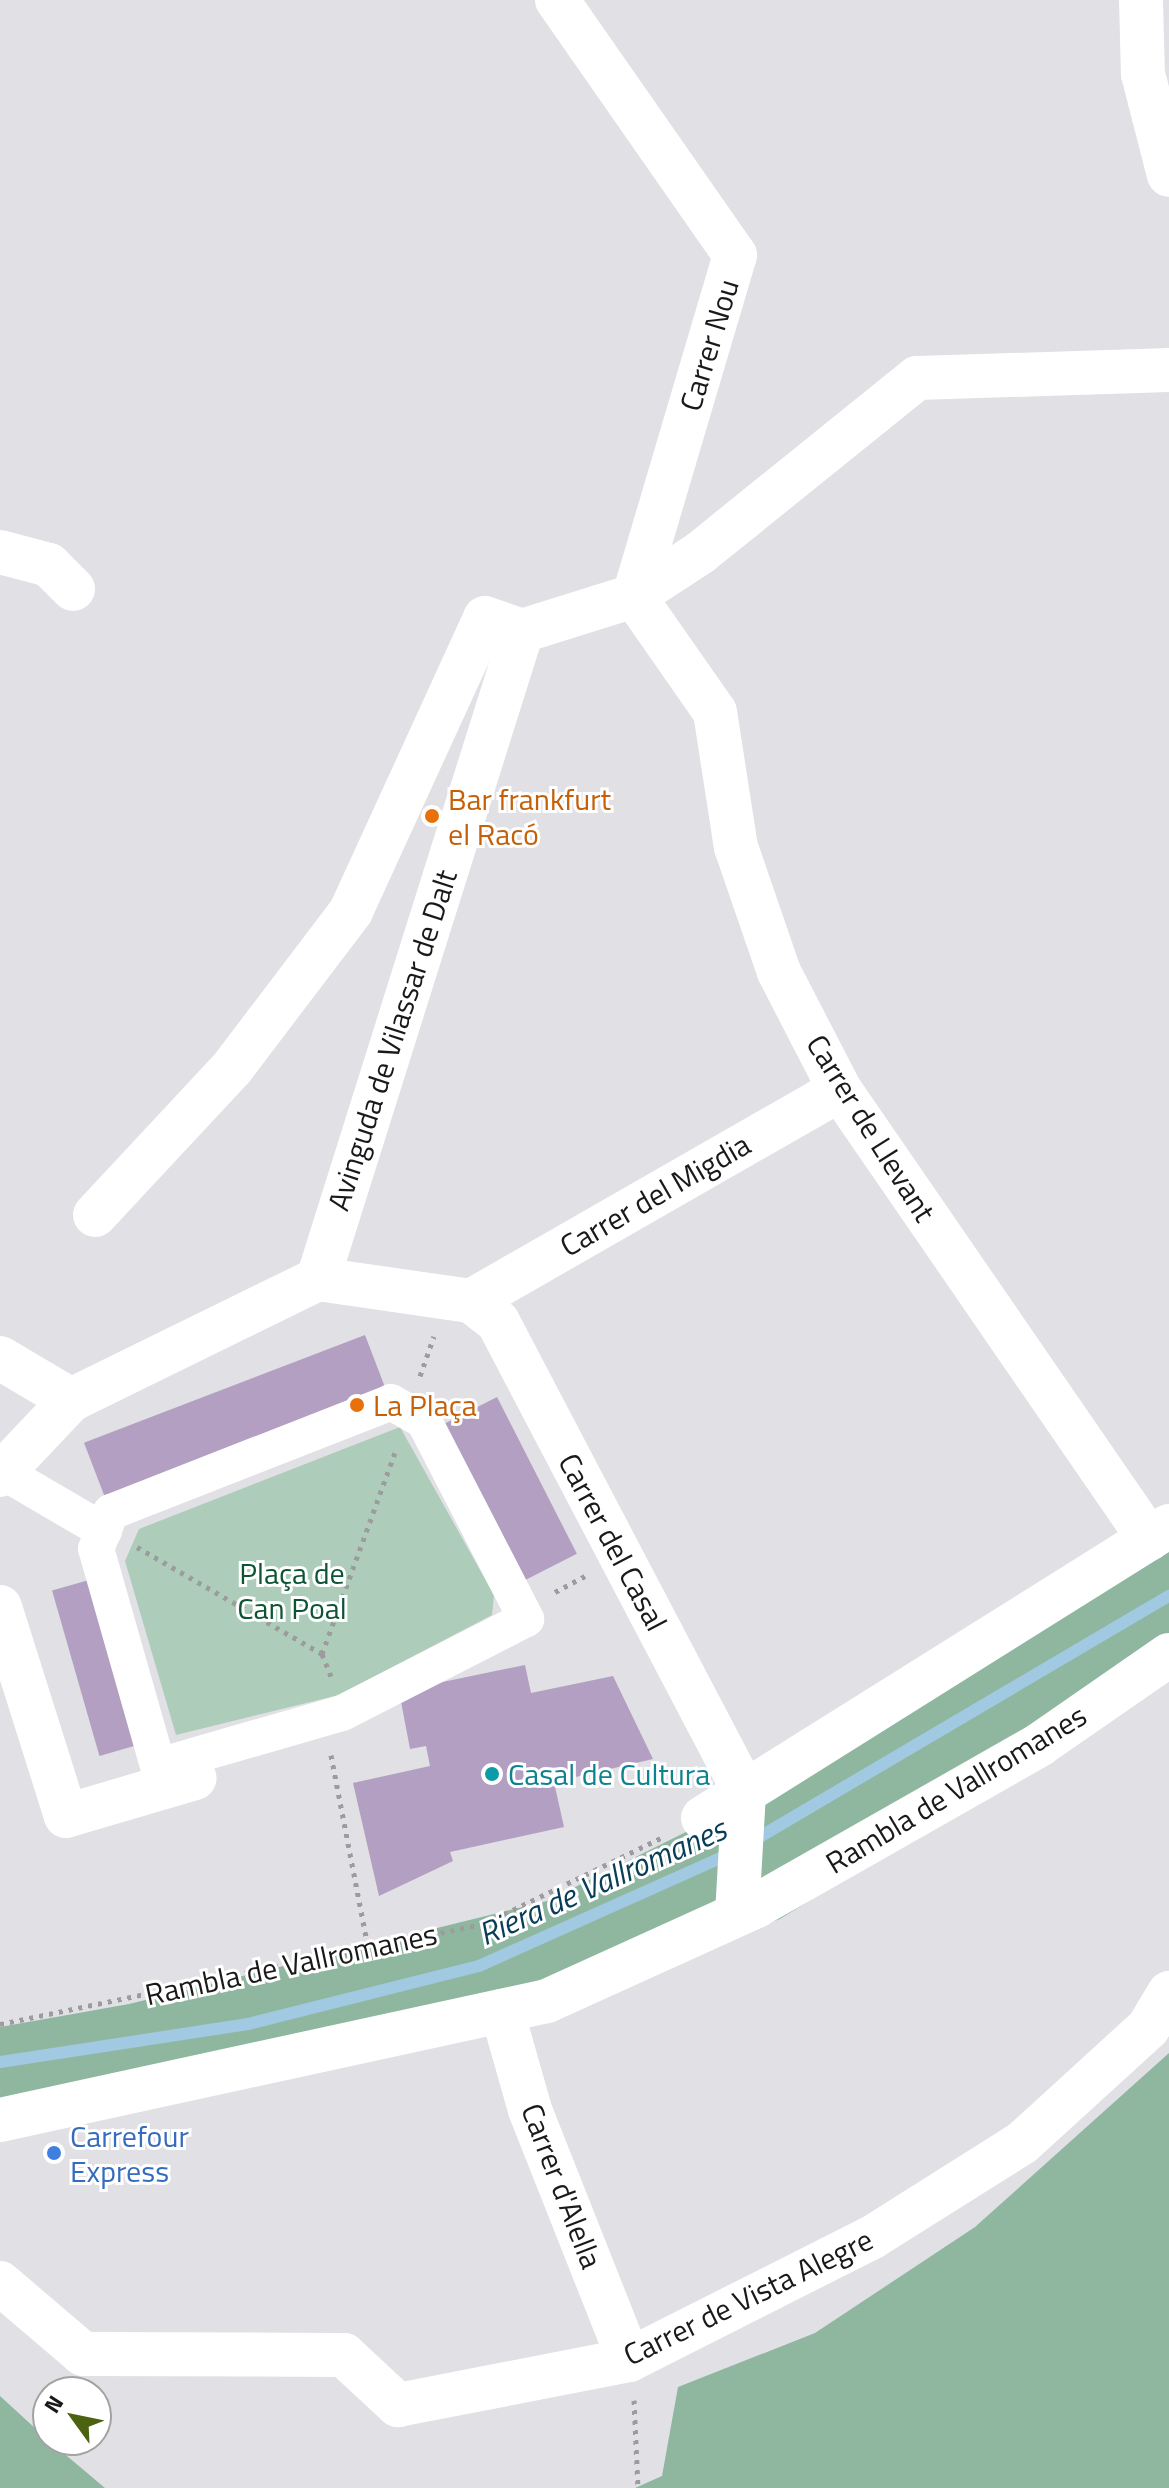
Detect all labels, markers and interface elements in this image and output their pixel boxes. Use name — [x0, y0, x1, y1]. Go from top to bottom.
street label: Carrer Nou — [672, 275, 746, 415]
place label: Bar frankfurt el Racó — [448, 781, 611, 852]
marker: Bar frankfurt el Racó — [423, 807, 441, 825]
street label: Avinguda de Vilassar de Dalt — [320, 865, 464, 1215]
street label: Carrer de Llevant — [799, 1028, 943, 1228]
street label: Carrer del Migdia — [554, 1126, 756, 1264]
place label: La Plaça — [373, 1387, 477, 1423]
marker: La Plaça — [348, 1396, 366, 1414]
street label: Carrer del Casal — [551, 1447, 675, 1637]
park label: Plaça de Can Poal — [237, 1555, 347, 1626]
street label: Rambla de Vallromanes — [819, 1697, 1093, 1881]
place label: Casal de Cultura — [508, 1756, 710, 1792]
marker: Casal de Cultura — [483, 1765, 501, 1783]
water label: Riera de Vallromanes — [472, 1809, 732, 1953]
street label: Rambla de Vallromanes — [142, 1915, 440, 2013]
street label: Carrer d'Alella — [514, 2099, 610, 2273]
place label: Carrefour Express — [70, 2118, 189, 2188]
marker: Carrefour Express — [45, 2144, 63, 2162]
street label: Carrer de Vista Alegre — [618, 2221, 878, 2373]
north arrow — [32, 2376, 112, 2456]
text: N — [35, 2388, 72, 2420]

